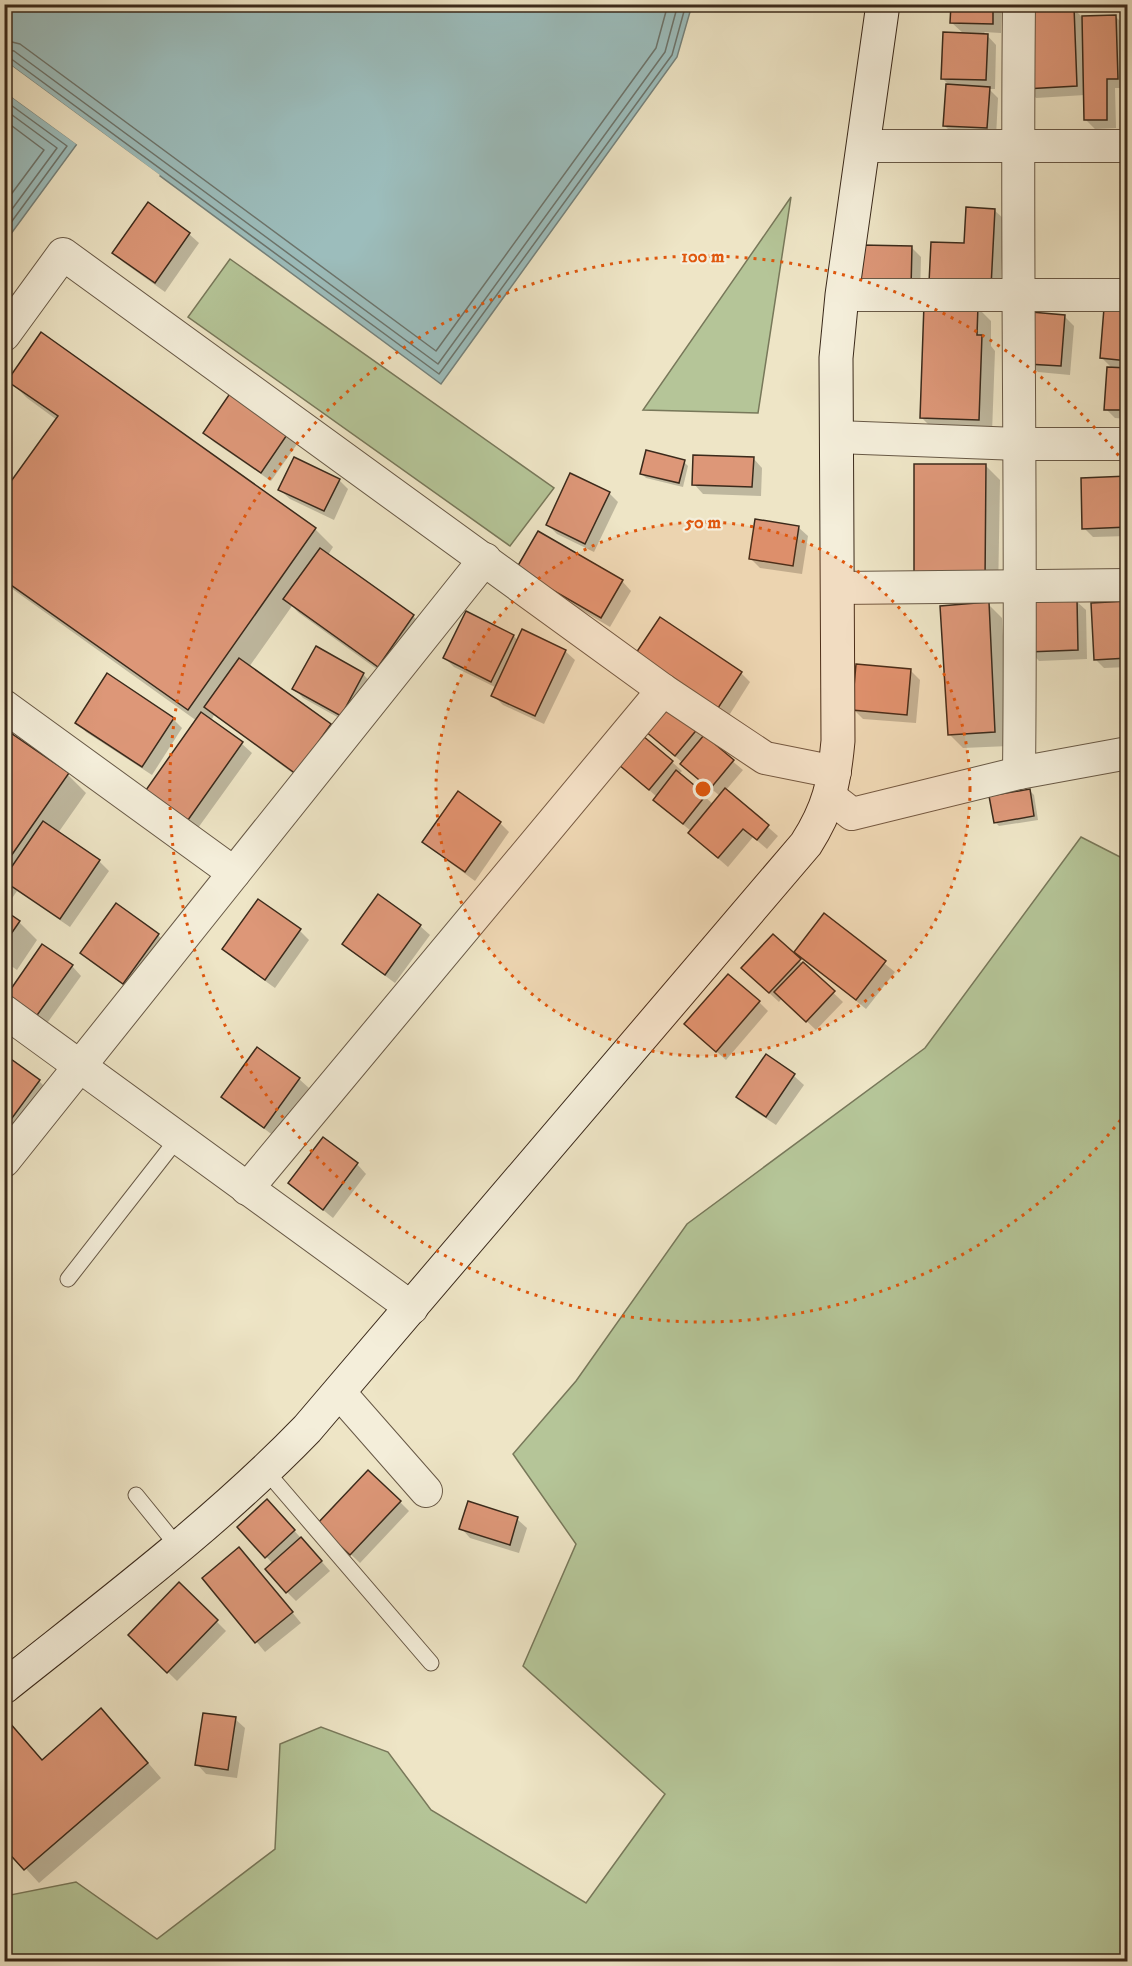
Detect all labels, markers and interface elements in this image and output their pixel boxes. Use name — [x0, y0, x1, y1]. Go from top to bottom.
text: 100 m — [681, 246, 725, 268]
text: 50 m — [684, 512, 721, 534]
centre of rings — [693, 779, 713, 799]

